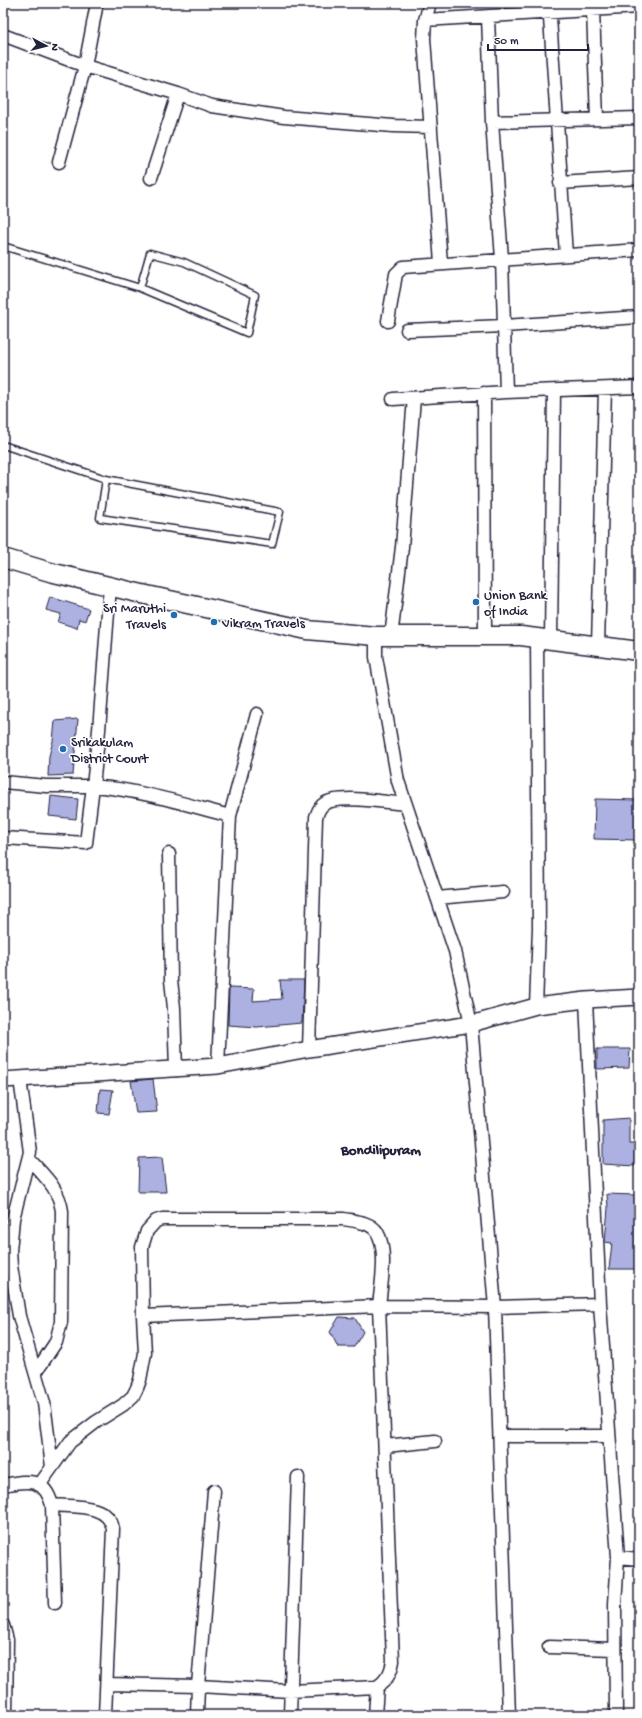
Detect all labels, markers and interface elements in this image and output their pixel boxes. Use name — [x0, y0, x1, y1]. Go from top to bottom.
north arrow — [26, 26, 66, 66]
scale bar — [488, 26, 588, 52]
text: 50 m — [494, 35, 519, 49]
text: N — [48, 43, 60, 51]
place label: Union Bank of India — [484, 588, 549, 621]
marker: Union Bank of India — [471, 597, 481, 607]
place label: Sri Maruthi Travels — [103, 601, 167, 634]
marker: Sri Maruthi Travels — [169, 610, 179, 620]
place label: Vikram Travels — [221, 616, 306, 633]
marker: Vikram Travels — [209, 617, 219, 627]
place label: Srikakulam District Court — [70, 735, 149, 768]
marker: Srikakulam District Court — [58, 744, 68, 754]
district label: Bondilipuram — [340, 1142, 421, 1160]

